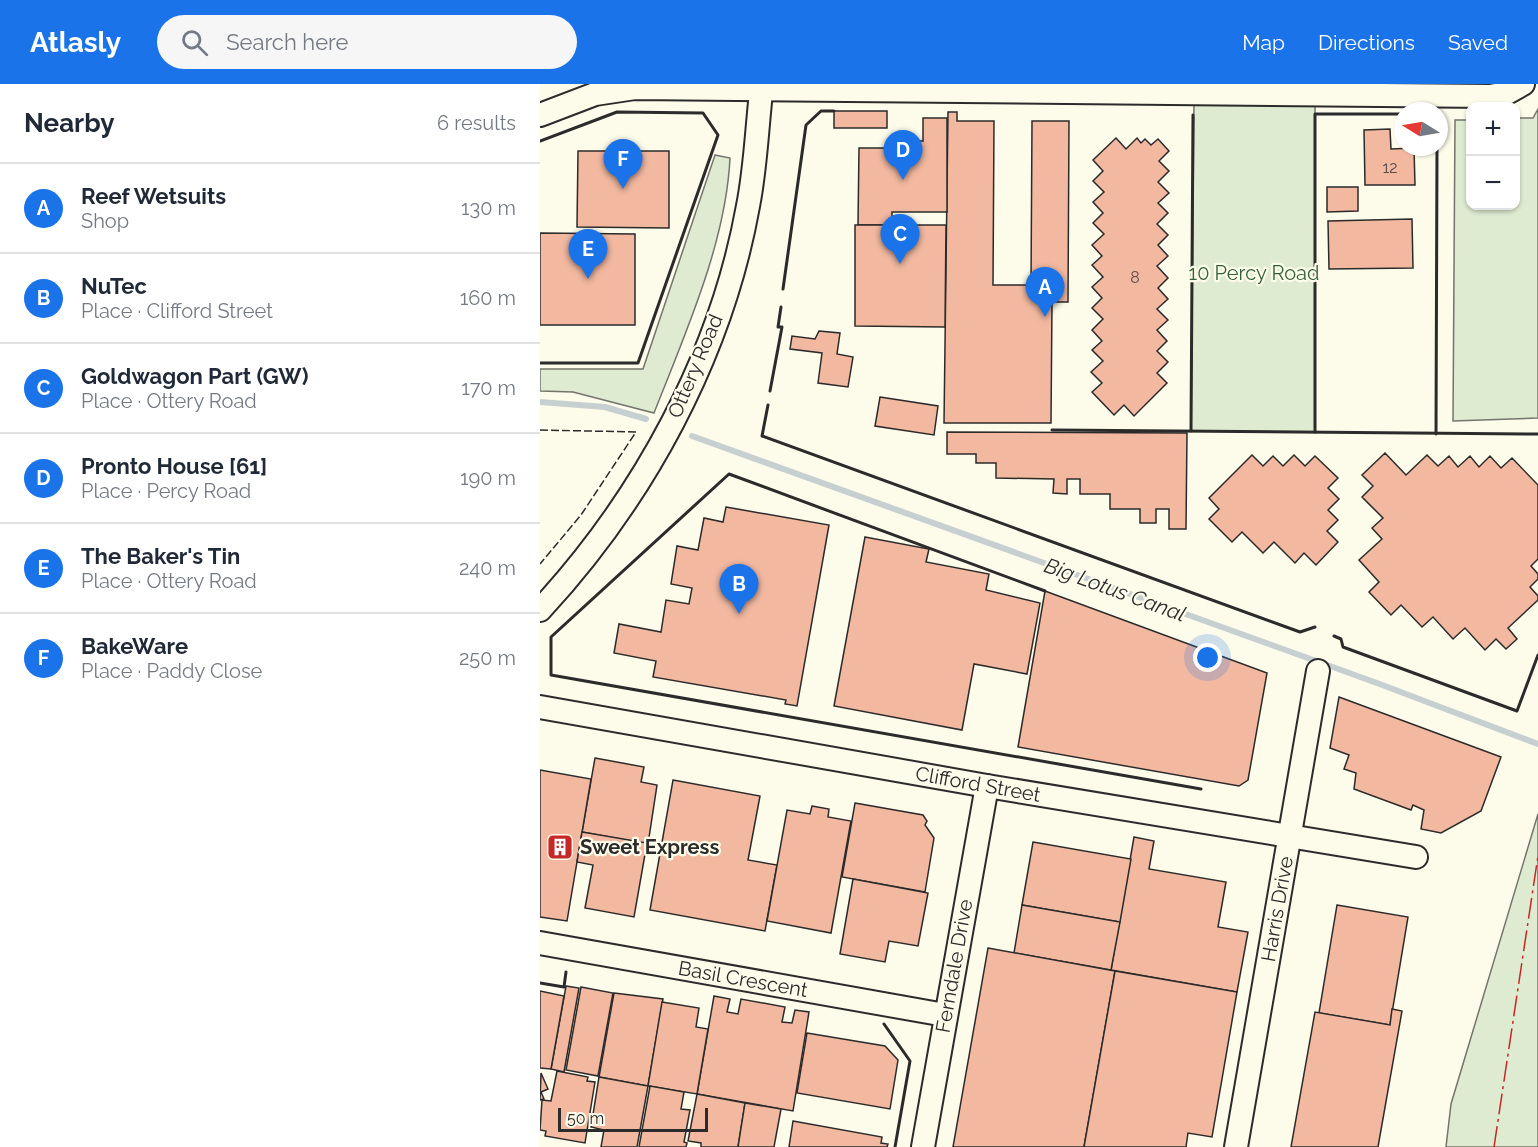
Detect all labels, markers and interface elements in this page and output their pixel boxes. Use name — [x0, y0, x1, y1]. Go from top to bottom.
search box — [157, 15, 577, 69]
text: Atlasly — [30, 26, 121, 59]
icon: search — [178, 26, 211, 59]
text: Search here — [226, 29, 348, 55]
text: Map — [1242, 30, 1285, 55]
text: Directions — [1318, 30, 1415, 55]
text: Saved — [1448, 30, 1508, 55]
north arrow — [1394, 102, 1448, 156]
map controls — [1466, 102, 1520, 210]
button: + — [1466, 102, 1520, 156]
text: Nearby — [24, 108, 114, 138]
text: 6 results — [437, 111, 516, 135]
pin: D — [884, 130, 922, 180]
pin: F — [604, 140, 643, 189]
button: − — [1466, 156, 1520, 210]
house number: 12 — [1382, 158, 1398, 177]
text: Reef Wetsuits — [81, 183, 226, 209]
text: A — [37, 196, 50, 220]
text: 130 m — [461, 196, 516, 220]
text: Shop — [81, 209, 129, 233]
pin: C — [880, 214, 920, 264]
pin: E — [568, 230, 608, 279]
park label: 10 Percy Road — [1189, 261, 1319, 285]
pin: A — [1026, 268, 1064, 317]
house number: 8 — [1130, 268, 1140, 287]
text: NuTec — [81, 273, 147, 299]
text: B — [37, 286, 50, 310]
text: 160 m — [460, 286, 516, 310]
text: Place · Clifford Street — [81, 299, 273, 323]
street label: Ottery Road — [662, 311, 728, 421]
text: Goldwagon Part (GW) — [81, 363, 309, 389]
text: C — [37, 376, 50, 400]
text: 170 m — [461, 376, 516, 400]
text: Place · Ottery Road — [81, 389, 257, 413]
text: Pronto House [61] — [81, 453, 267, 479]
text: D — [36, 466, 51, 490]
text: 190 m — [460, 466, 516, 490]
text: Place · Percy Road — [81, 479, 251, 503]
text: The Baker's Tin — [81, 543, 240, 569]
water label: Big Lotus Canal — [1041, 552, 1189, 627]
text: E — [37, 556, 50, 580]
text: 240 m — [459, 556, 516, 580]
pin: B — [720, 564, 758, 614]
text: Place · Ottery Road — [81, 569, 257, 593]
text: BakeWare — [81, 633, 188, 659]
your location — [1193, 643, 1222, 672]
text: F — [38, 646, 49, 670]
text: 250 m — [459, 646, 516, 670]
text: Place · Paddy Close — [81, 659, 262, 683]
street label: Clifford Street — [914, 761, 1043, 807]
building icon: Sweet Express — [545, 832, 575, 862]
place label: Sweet Express — [580, 835, 719, 859]
street label: Harris Drive — [1256, 854, 1298, 964]
street label: Ferndale Drive — [930, 897, 978, 1035]
street label: Basil Crescent — [676, 956, 810, 1002]
scale bar — [558, 1105, 708, 1132]
text: 50 m — [567, 1109, 604, 1128]

